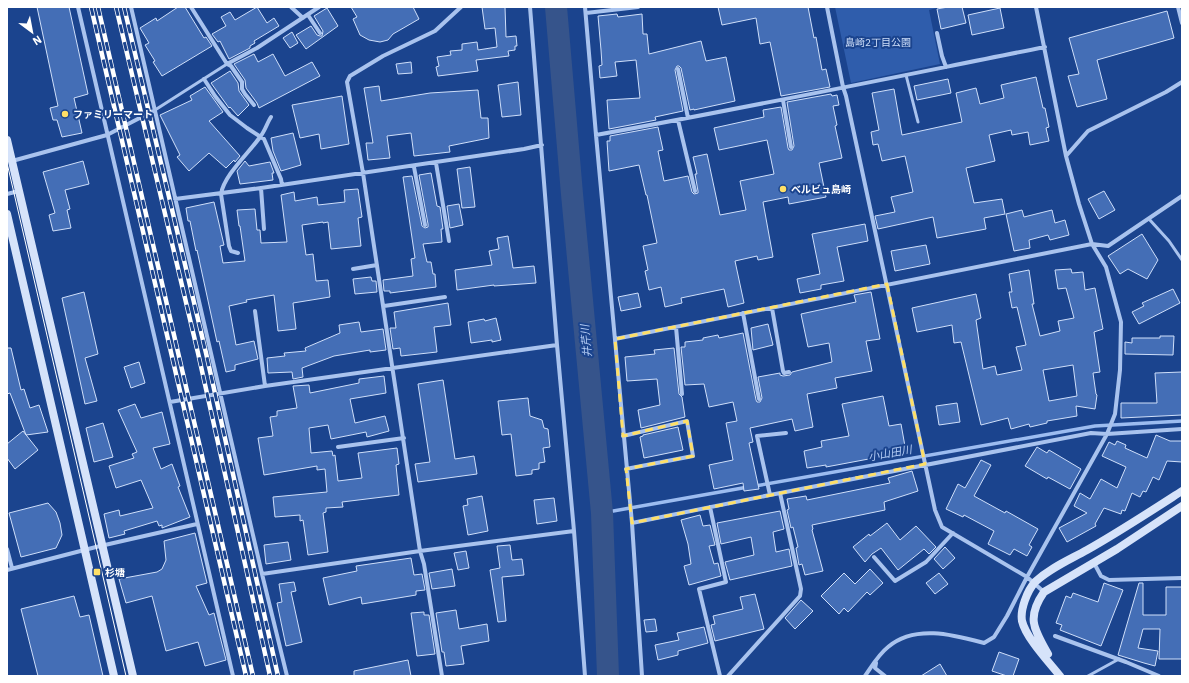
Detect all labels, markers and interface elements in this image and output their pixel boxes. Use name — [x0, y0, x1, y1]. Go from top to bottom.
north arrow — [12, 12, 52, 52]
text: N — [30, 32, 44, 49]
park label: 島崎2丁目公園 — [845, 36, 911, 49]
place label: ファミリーマート — [73, 108, 153, 121]
marker: ファミリーマート — [60, 109, 70, 119]
place label: ベルビュ島崎 — [791, 183, 851, 196]
marker: ベルビュ島崎 — [778, 184, 788, 194]
water label: 井芹川 — [578, 323, 594, 358]
water label: 小山田川 — [867, 442, 914, 464]
place label: 杉塘 — [105, 566, 125, 579]
marker: 杉塘 — [92, 567, 102, 577]

